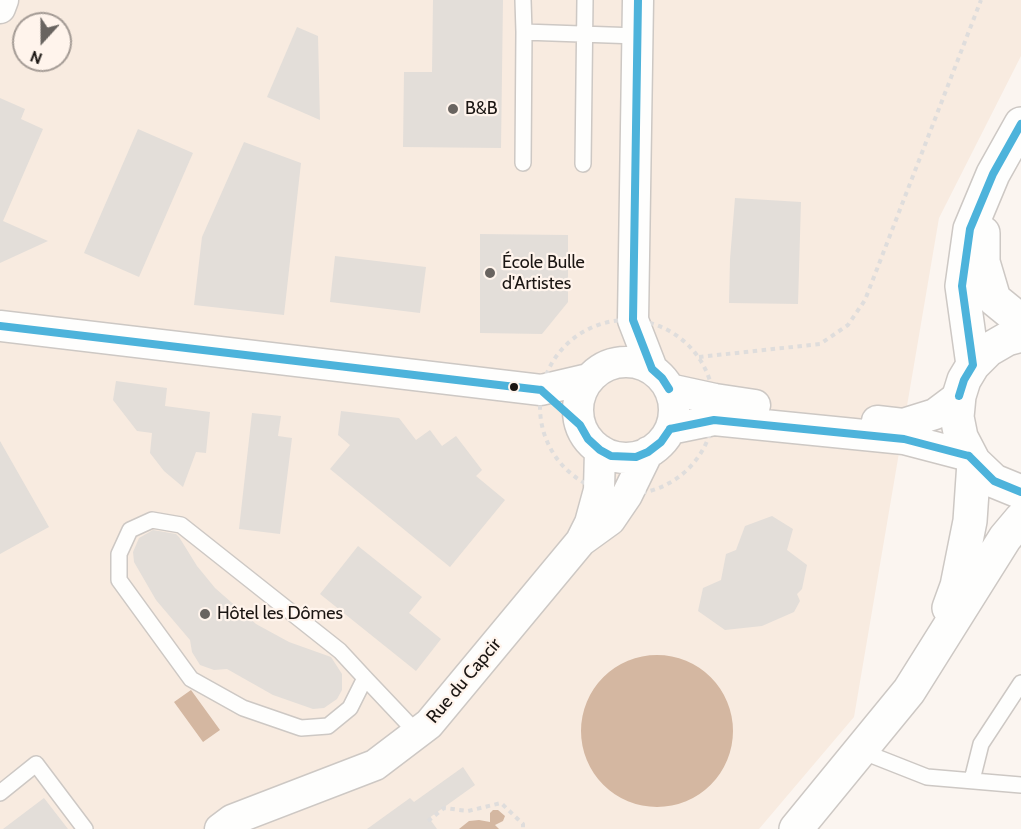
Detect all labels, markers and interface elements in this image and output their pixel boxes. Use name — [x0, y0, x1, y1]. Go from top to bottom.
north arrow — [12, 12, 72, 72]
text: N — [27, 47, 45, 68]
place label: B&B — [465, 98, 497, 120]
marker: B&B — [446, 102, 460, 116]
place label: École Bulle d'Artistes — [502, 252, 585, 294]
marker: École Bulle d'Artistes — [483, 266, 497, 280]
unlabelled marker — [508, 381, 520, 393]
place label: Hôtel les Dômes — [217, 603, 343, 625]
marker: Hôtel les Dômes — [198, 607, 212, 621]
street label: Rue du Capcir — [422, 634, 506, 728]

